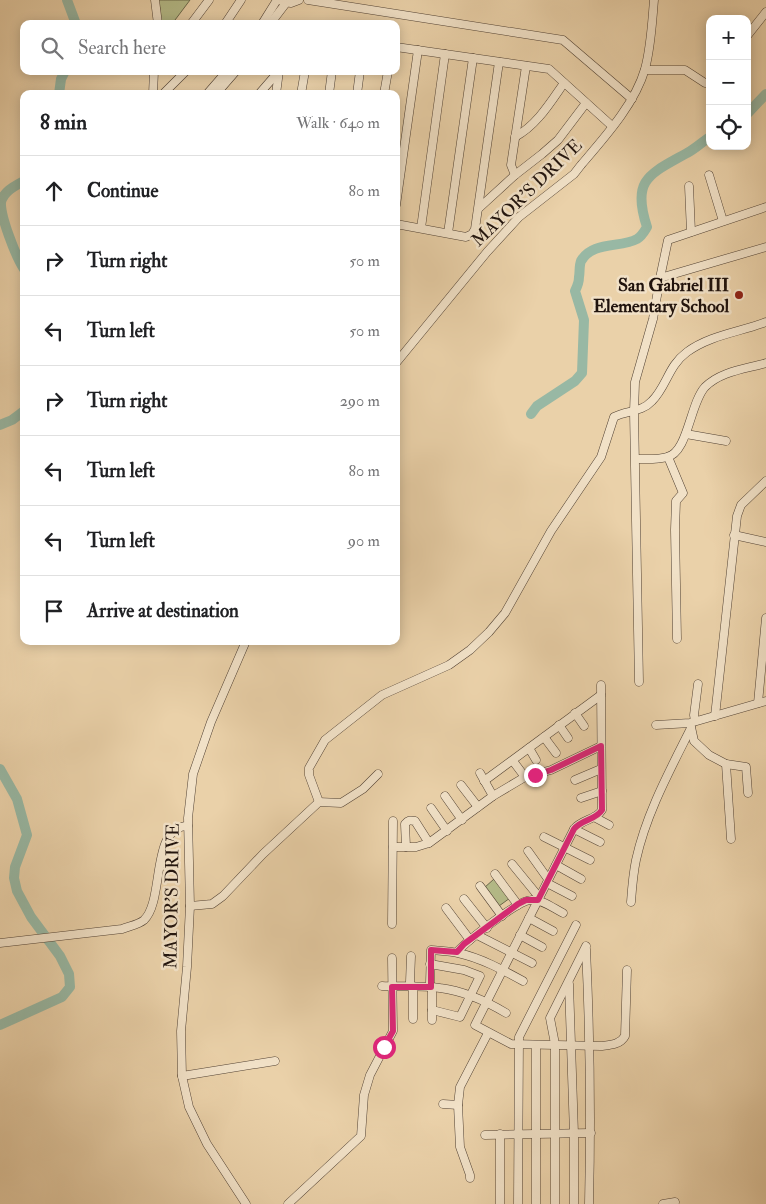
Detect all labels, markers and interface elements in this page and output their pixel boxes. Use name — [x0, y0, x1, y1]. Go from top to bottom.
map controls — [706, 15, 751, 150]
button: + — [706, 15, 751, 60]
search box — [20, 20, 400, 75]
icon: search — [38, 34, 66, 62]
text: Search here — [78, 36, 166, 60]
button: − — [706, 60, 751, 105]
button: locate — [706, 105, 751, 150]
text: 8 min — [40, 109, 87, 136]
text: Walk · 640 m — [296, 113, 380, 133]
street label: MAYOR'S DRIVE — [467, 134, 587, 252]
icon: ahead — [40, 177, 68, 205]
text: Continue — [87, 179, 158, 203]
text: 80 m — [349, 181, 380, 201]
icon: right — [40, 247, 68, 275]
text: Turn right — [87, 249, 167, 273]
text: 50 m — [349, 251, 380, 271]
place label: San Gabriel III Elementary School — [593, 274, 729, 318]
marker: San Gabriel III Elementary School — [733, 289, 745, 301]
icon: left — [40, 317, 68, 345]
text: Turn left — [87, 319, 155, 343]
text: 50 m — [349, 321, 380, 341]
icon: right — [40, 387, 68, 415]
text: Turn right — [87, 389, 167, 413]
text: 290 m — [340, 391, 380, 411]
icon: left — [40, 457, 68, 485]
text: Turn left — [87, 459, 155, 483]
text: 80 m — [349, 461, 380, 481]
icon: left — [40, 527, 68, 555]
text: Turn left — [87, 529, 155, 553]
text: 90 m — [348, 531, 380, 551]
icon: arrive — [40, 597, 68, 625]
text: Arrive at destination — [87, 599, 239, 623]
route end — [524, 764, 547, 787]
street label: MAYOR'S DRIVE — [159, 823, 185, 969]
route start — [373, 1036, 396, 1059]

